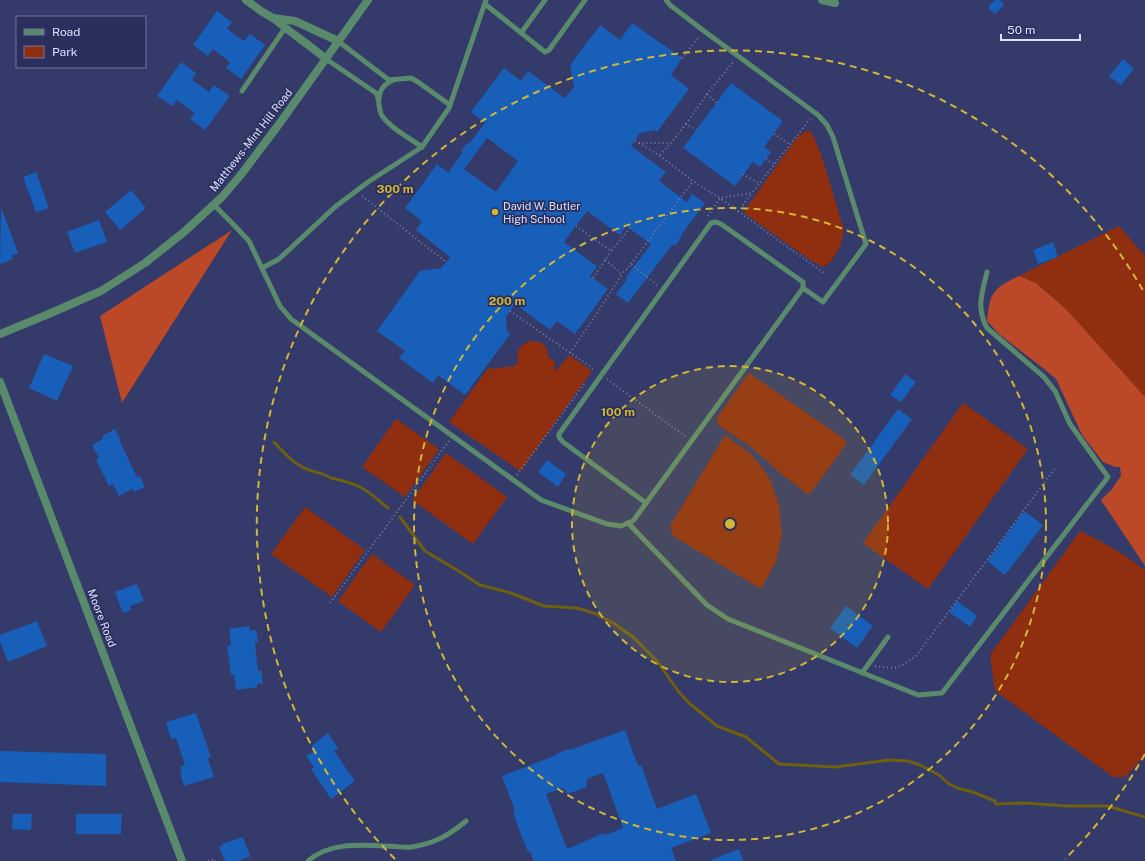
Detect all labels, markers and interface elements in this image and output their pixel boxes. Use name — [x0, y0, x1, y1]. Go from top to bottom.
legend — [16, 16, 146, 68]
scale bar — [1001, 16, 1080, 42]
text: 50 m — [1007, 23, 1035, 37]
text: Road — [52, 25, 80, 39]
text: Park — [52, 45, 78, 59]
street label: Matthews-Mint Hill Road — [207, 86, 295, 194]
text: 300 m — [377, 182, 414, 196]
place label: David W. Butler High School — [503, 200, 581, 225]
marker: David W. Butler High School — [490, 207, 500, 217]
text: 200 m — [489, 294, 525, 308]
text: 100 m — [601, 405, 635, 419]
centre of rings — [723, 517, 737, 531]
street label: Moore Road — [85, 587, 119, 649]

